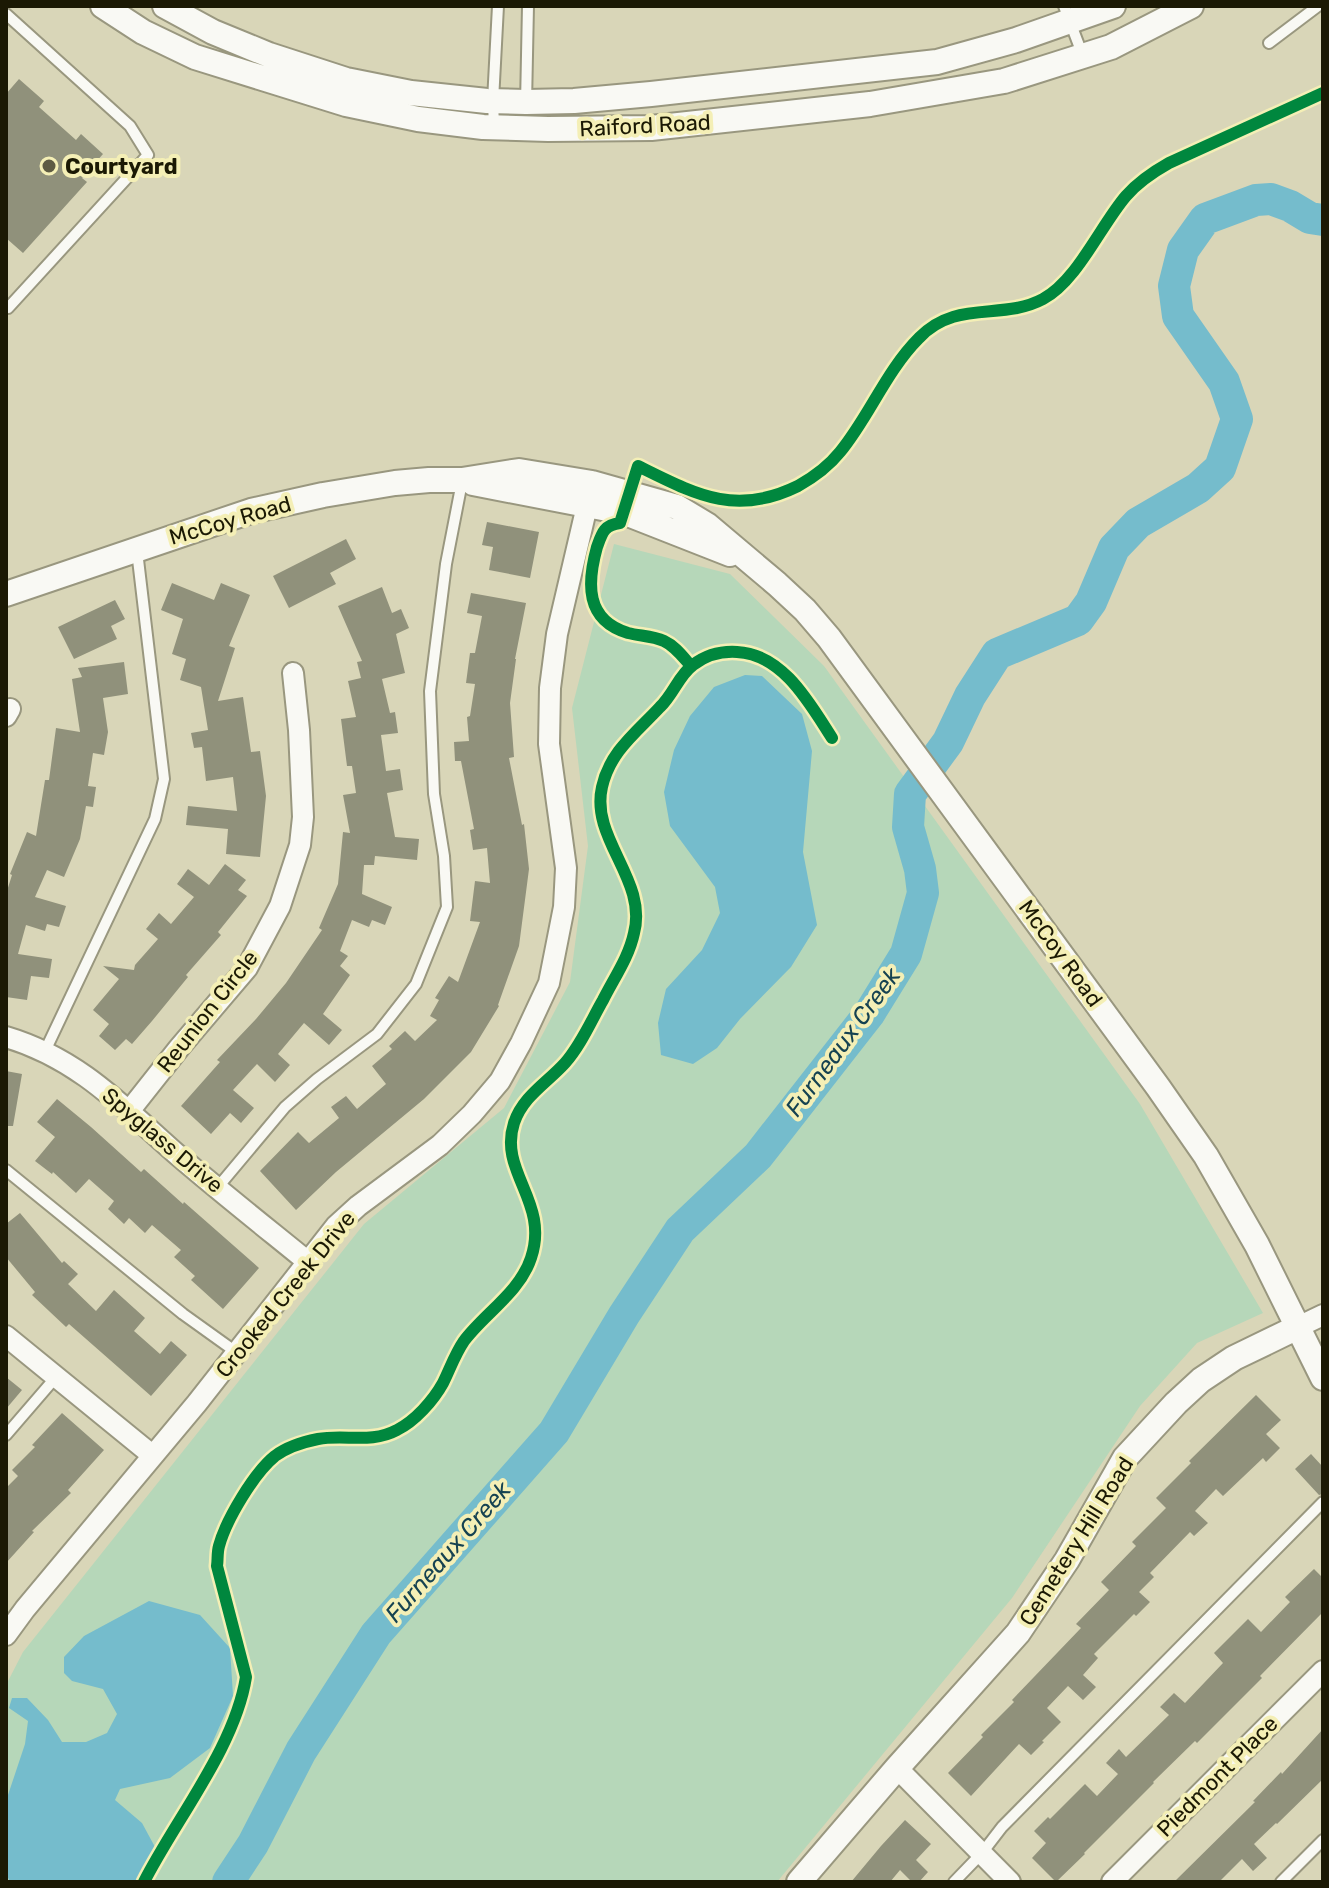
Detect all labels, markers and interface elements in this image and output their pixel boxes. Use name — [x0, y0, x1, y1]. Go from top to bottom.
street label: Raiford Road — [579, 109, 711, 142]
place label: Courtyard — [65, 153, 178, 180]
marker: Courtyard — [40, 157, 58, 175]
street label: McCoy Road — [166, 490, 294, 551]
street label: McCoy Road — [1013, 895, 1108, 1012]
street label: Reunion Circle — [151, 945, 264, 1078]
water label: Furneaux Creek — [780, 962, 907, 1122]
street label: Spyglass Drive — [97, 1082, 229, 1199]
street label: Crooked Creek Drive — [210, 1206, 361, 1383]
street label: Cemetery Hill Road — [1014, 1452, 1139, 1631]
water label: Furneaux Creek — [379, 1476, 517, 1628]
street label: Piedmont Place — [1151, 1710, 1284, 1843]

